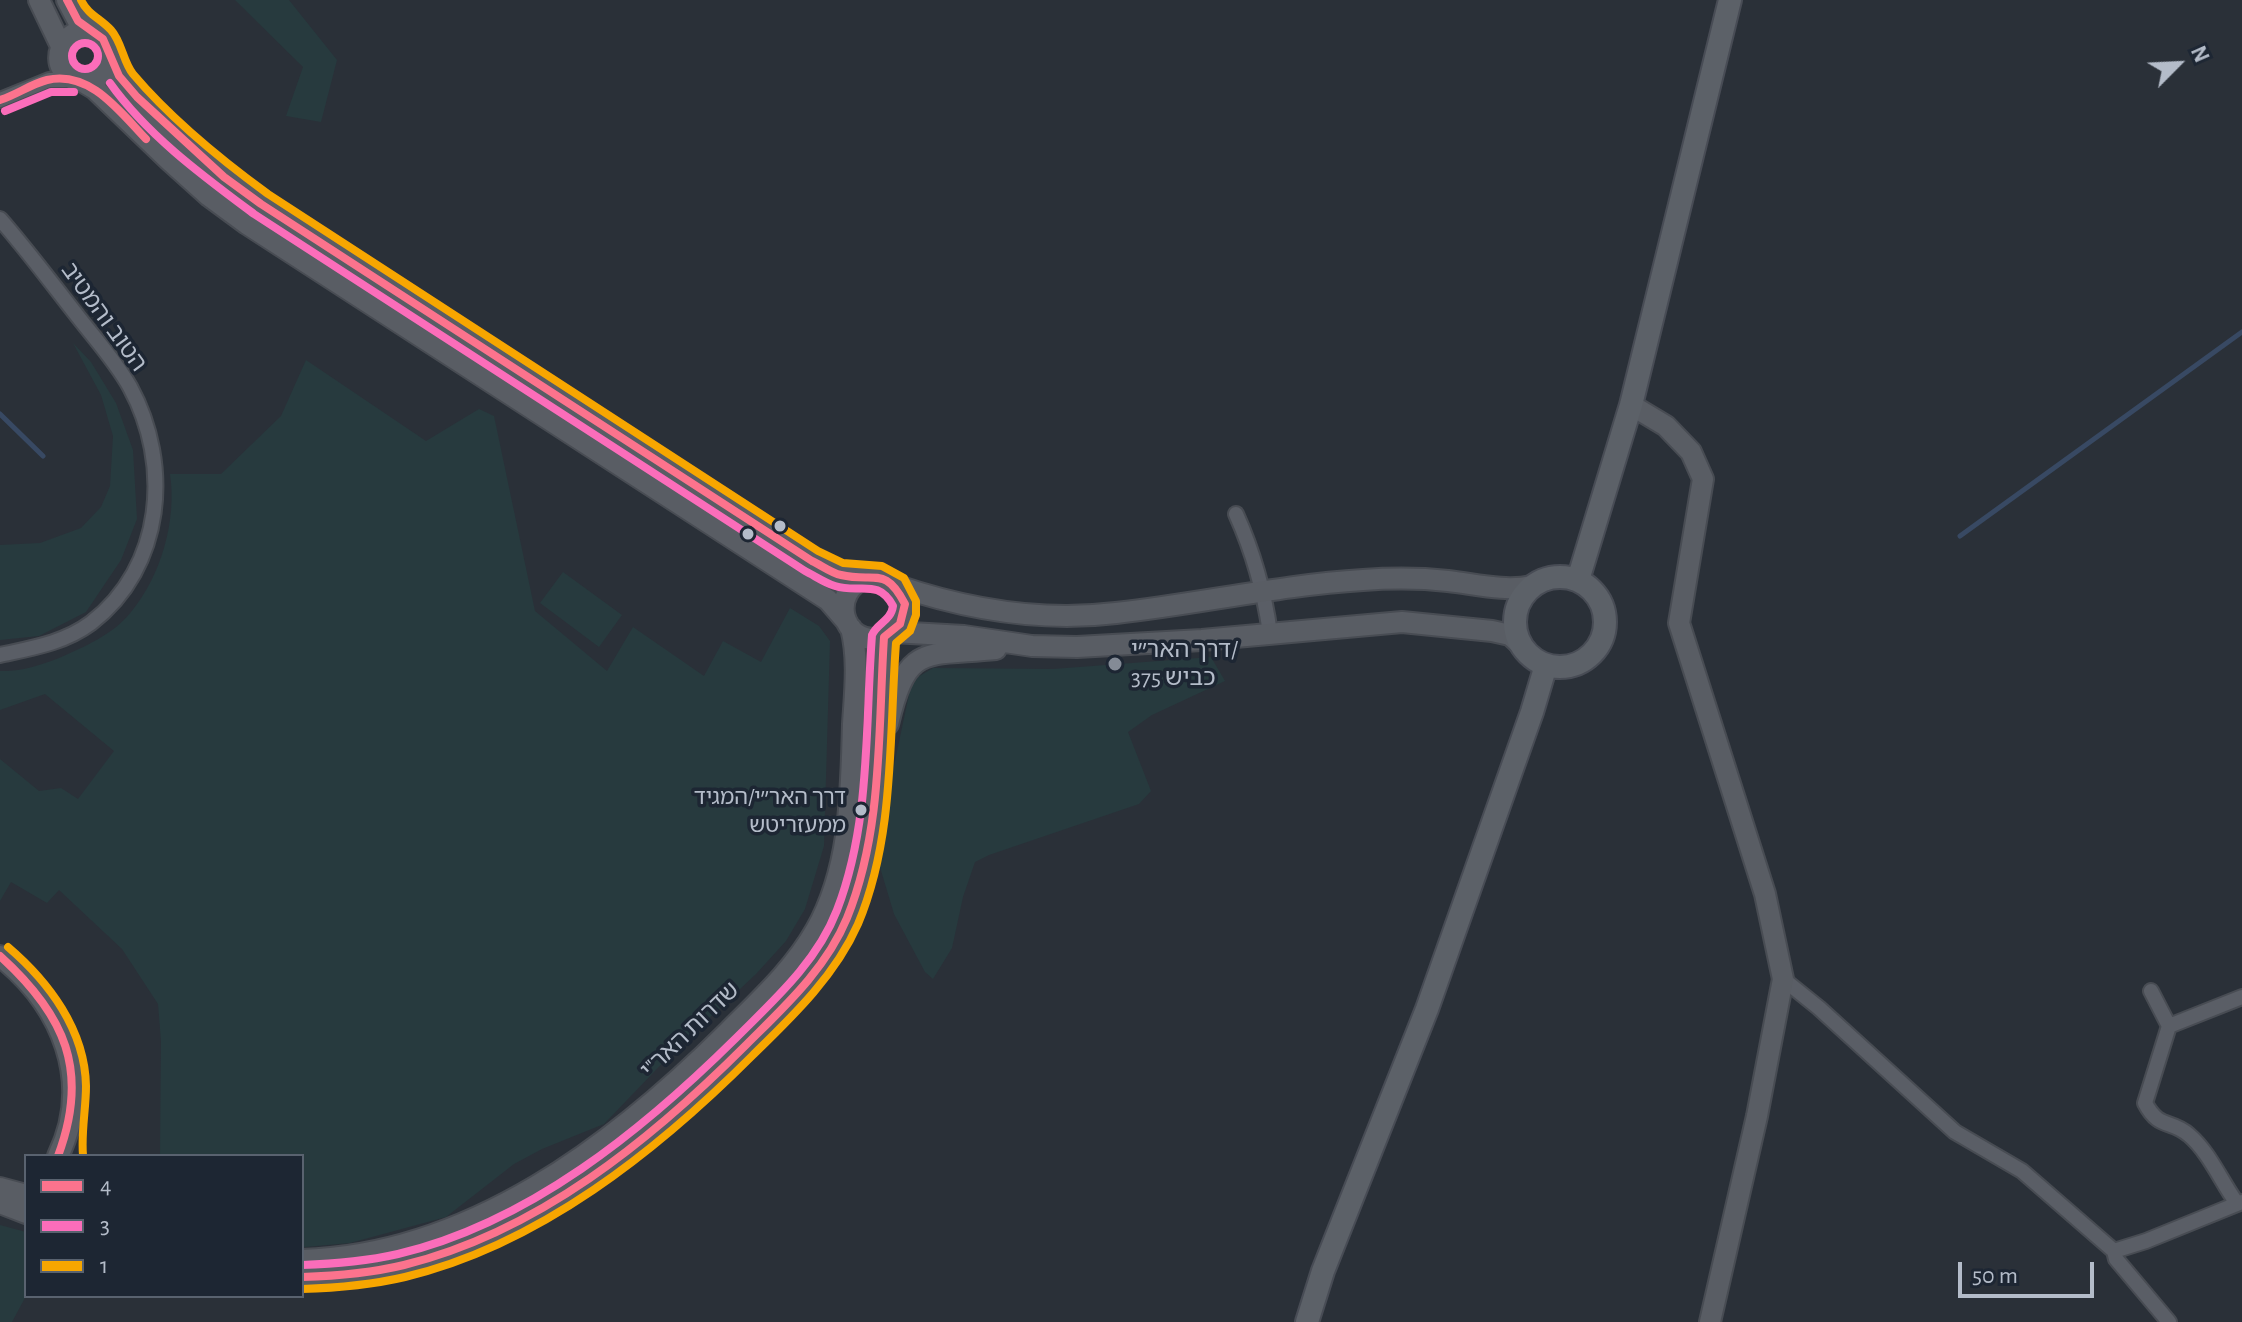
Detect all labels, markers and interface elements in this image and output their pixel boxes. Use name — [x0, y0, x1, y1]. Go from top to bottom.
north arrow — [2138, 24, 2218, 104]
text: N — [2187, 43, 2213, 66]
street label: הטוב והמטיב — [55, 257, 153, 377]
unlabelled marker — [772, 518, 788, 534]
unlabelled marker — [740, 526, 756, 542]
place label: דרך האר״י/ כביש 375 — [1131, 636, 1238, 692]
marker: דרך האר״י/ כביש 375 — [1106, 655, 1124, 673]
place label: דרך האר״י/המגיד ממעזריטש — [694, 784, 846, 836]
marker: דרך האר״י/המגיד ממעזריטש — [853, 802, 869, 818]
street label: שדרות האר"י — [635, 976, 745, 1084]
legend — [24, 1154, 304, 1298]
text: 4 — [100, 1174, 112, 1198]
text: 3 — [100, 1214, 110, 1238]
scale bar — [1962, 1246, 2098, 1296]
text: 1 — [100, 1254, 108, 1278]
text: 50 m — [1972, 1264, 2018, 1288]

